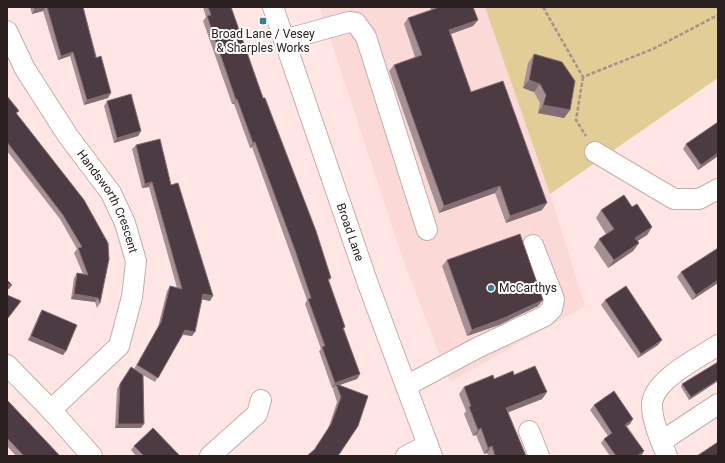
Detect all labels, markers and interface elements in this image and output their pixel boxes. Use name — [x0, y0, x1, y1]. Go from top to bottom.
marker: Broad Lane / Vesey & Sharples Works — [258, 16, 268, 26]
place label: Broad Lane / Vesey & Sharples Works — [211, 27, 315, 55]
street label: Handsworth Crescent — [74, 147, 140, 255]
street label: Broad Lane — [334, 201, 367, 263]
place label: McCarthys — [499, 281, 557, 295]
marker: McCarthys — [486, 283, 496, 293]

